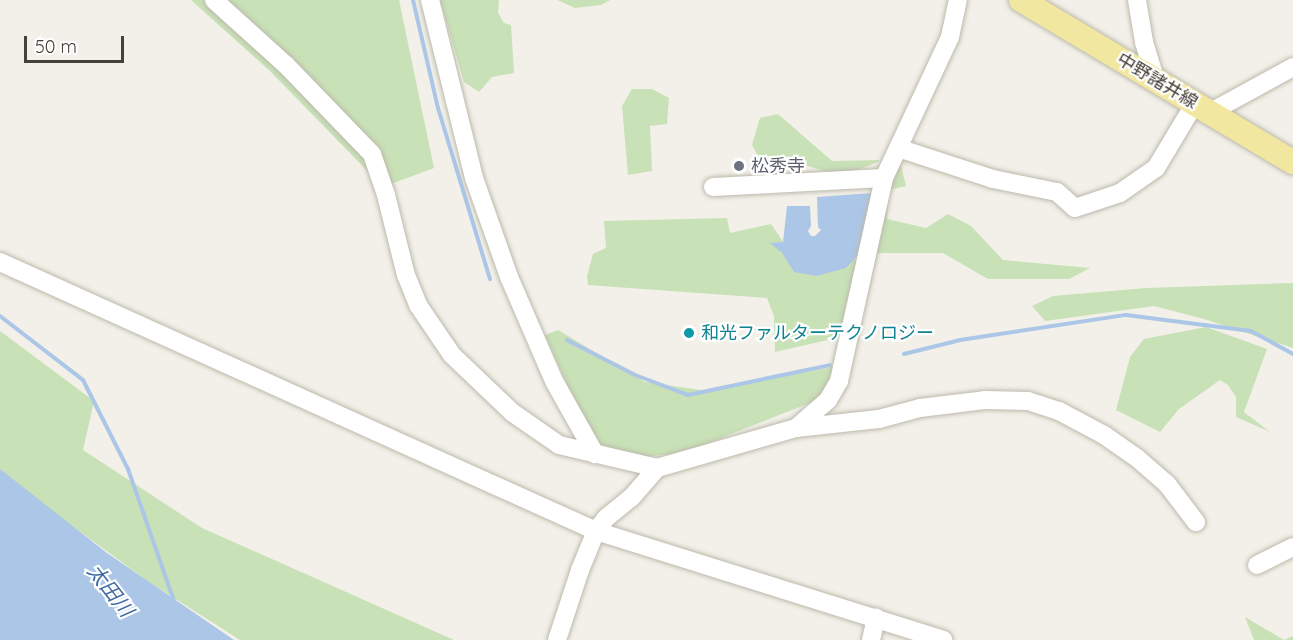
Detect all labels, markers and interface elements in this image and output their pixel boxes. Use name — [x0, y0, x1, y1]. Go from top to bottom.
scale bar — [27, 24, 128, 62]
text: 50 m — [35, 35, 77, 58]
street label: 中野諸井線 — [1113, 49, 1201, 113]
place label: 松秀寺 — [751, 155, 805, 177]
marker: 松秀寺 — [732, 159, 746, 173]
place label: 和光ファルターテクノロジー — [701, 322, 935, 344]
marker: 和光ファルターテクノロジー — [682, 326, 696, 340]
water label: 太田川 — [83, 559, 139, 621]

